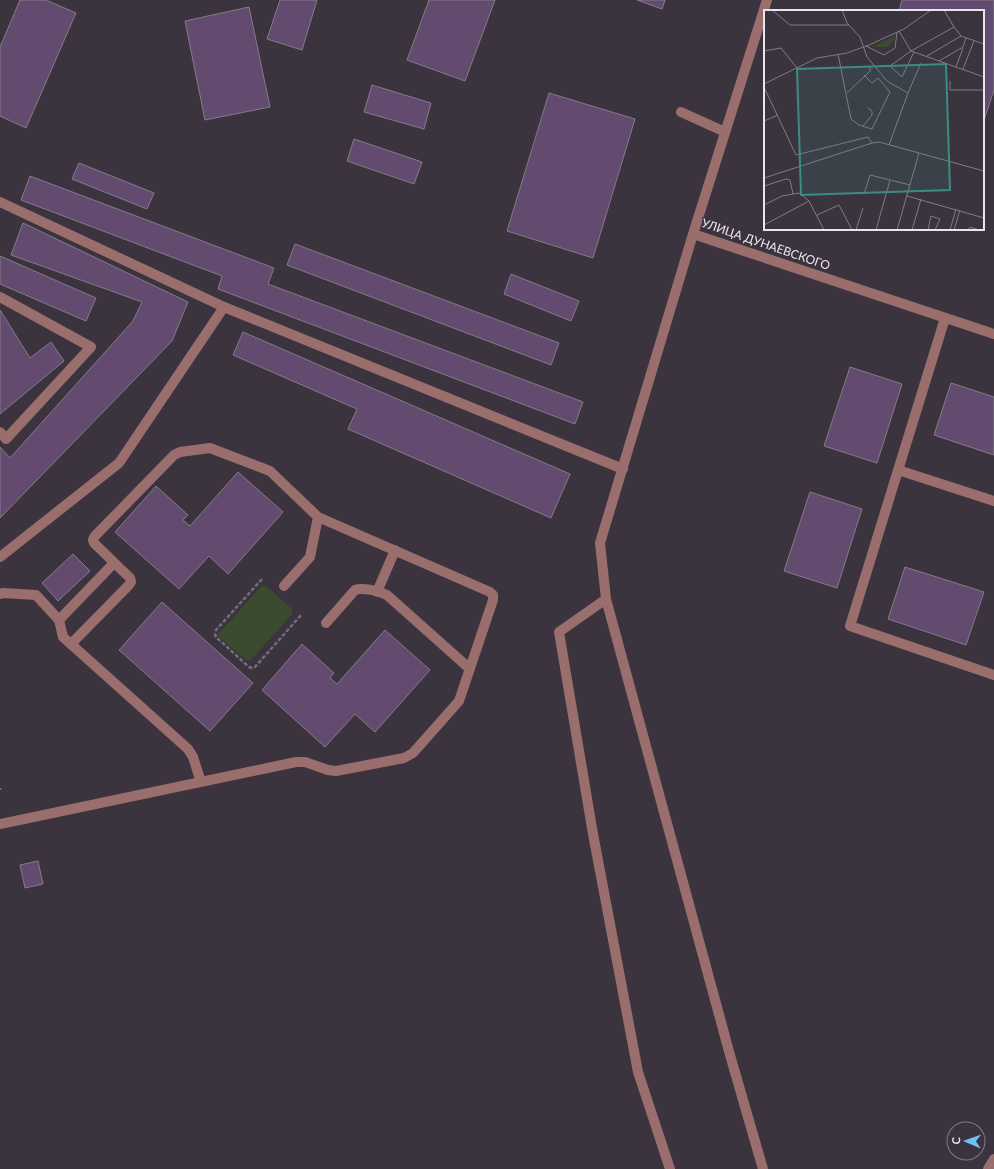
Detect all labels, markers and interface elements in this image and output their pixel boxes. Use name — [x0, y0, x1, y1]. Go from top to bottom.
inset map — [764, 10, 984, 230]
street label: УЛИЦА ДУНАЕВСКОГО — [700, 215, 833, 273]
north arrow — [946, 1121, 986, 1161]
text: С — [949, 1136, 962, 1144]

